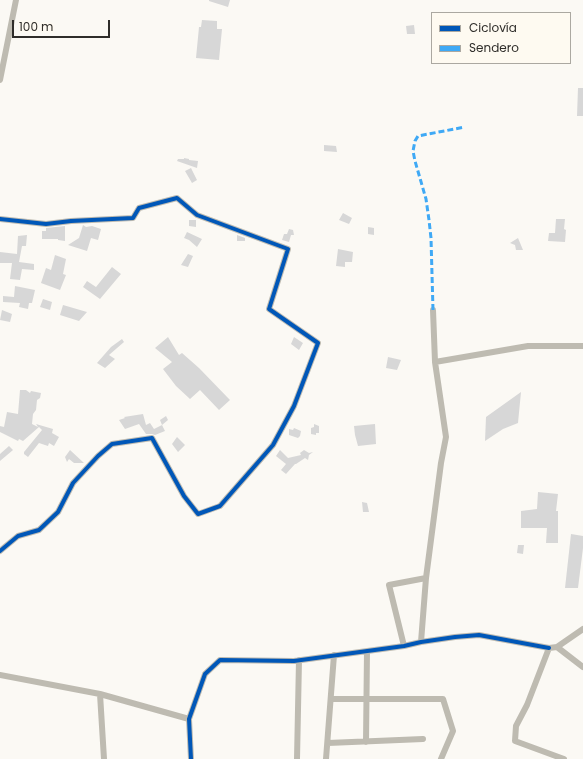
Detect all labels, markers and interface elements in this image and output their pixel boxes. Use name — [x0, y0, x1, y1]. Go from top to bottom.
scale bar — [14, 12, 112, 38]
legend — [431, 12, 571, 64]
text: 100 m — [19, 18, 53, 35]
text: Ciclovía — [469, 19, 517, 36]
text: Sendero — [469, 39, 519, 56]

